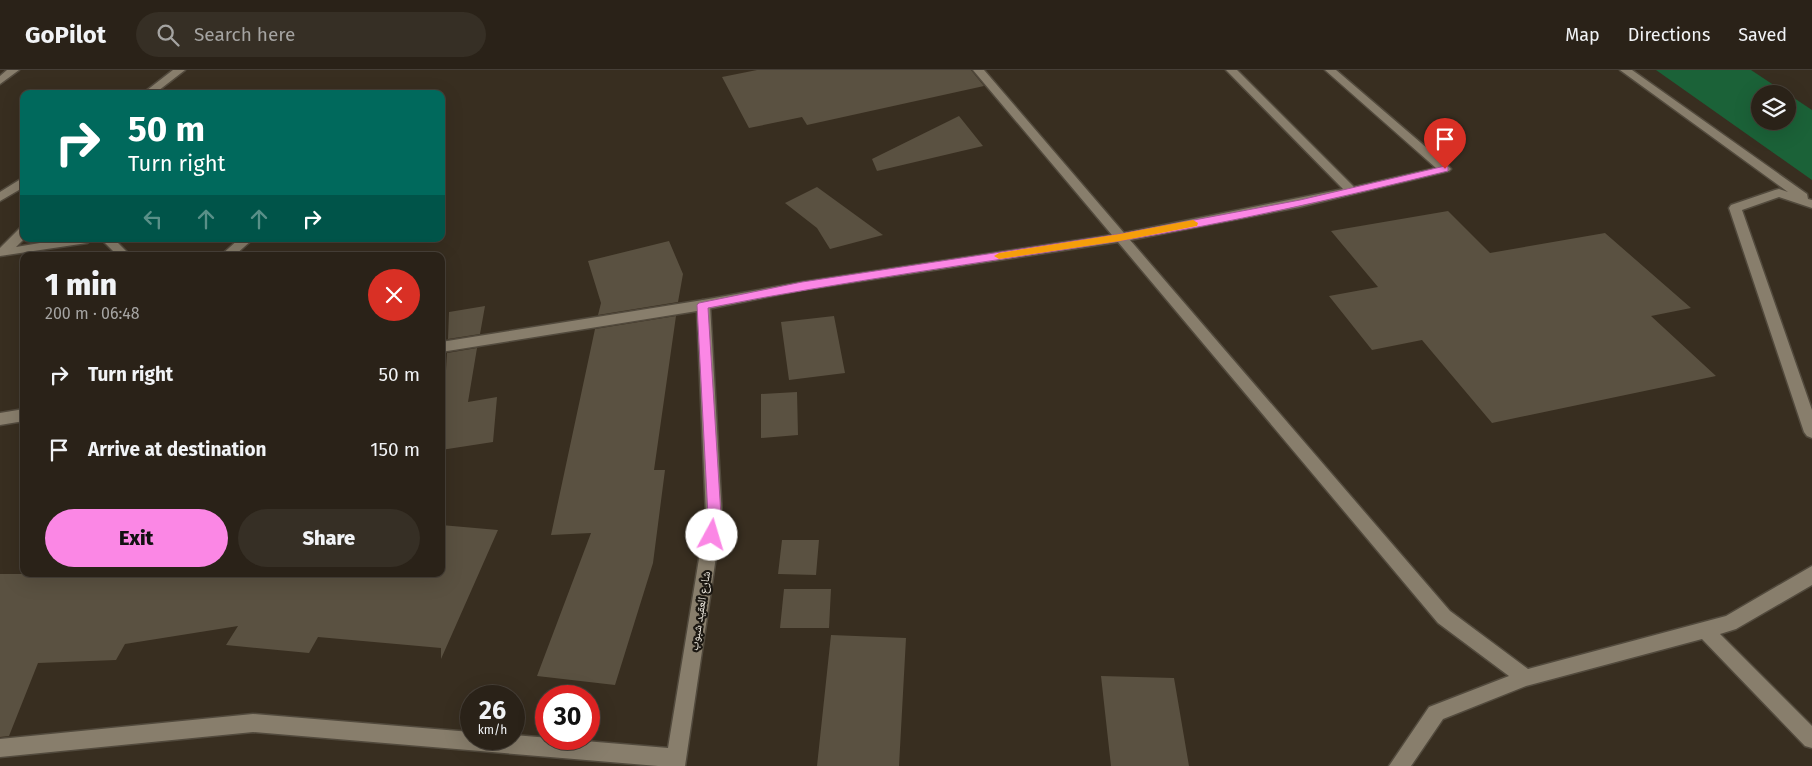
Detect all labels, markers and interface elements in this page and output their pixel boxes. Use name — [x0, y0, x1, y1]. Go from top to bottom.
search box — [136, 12, 486, 57]
text: GoPilot — [25, 21, 106, 49]
icon: search — [154, 21, 182, 49]
text: Search here — [194, 23, 295, 46]
text: Map — [1565, 24, 1600, 46]
text: Directions — [1628, 24, 1710, 46]
text: Saved — [1738, 24, 1787, 46]
map controls — [1751, 85, 1796, 130]
button: layers — [1751, 85, 1796, 130]
text: 50 m — [128, 108, 205, 150]
icon: right — [45, 110, 110, 175]
pin — [1424, 118, 1466, 169]
icon: arrive — [1431, 125, 1459, 153]
text: Turn right — [128, 150, 225, 177]
icon: left — [139, 205, 167, 233]
icon: ahead — [192, 205, 220, 233]
icon: ahead — [245, 205, 273, 233]
icon: right — [298, 205, 326, 233]
text: 1 min — [45, 267, 117, 303]
button: close — [368, 269, 420, 321]
text: 200 m · 06:48 — [45, 304, 140, 323]
icon: right — [45, 361, 73, 389]
text: Turn right — [88, 363, 173, 386]
text: 50 m — [379, 363, 420, 386]
icon: arrive — [45, 436, 73, 464]
text: Arrive at destination — [88, 438, 267, 461]
text: 150 m — [370, 438, 420, 461]
position arrow — [685, 508, 737, 560]
button: Exit — [45, 509, 228, 567]
button: Share — [238, 509, 420, 567]
street label: شارع العقيد شبوب — [687, 570, 714, 652]
speed limit sign: 30 — [535, 685, 600, 750]
text: 26 — [479, 696, 506, 726]
text: km/h — [478, 723, 507, 737]

